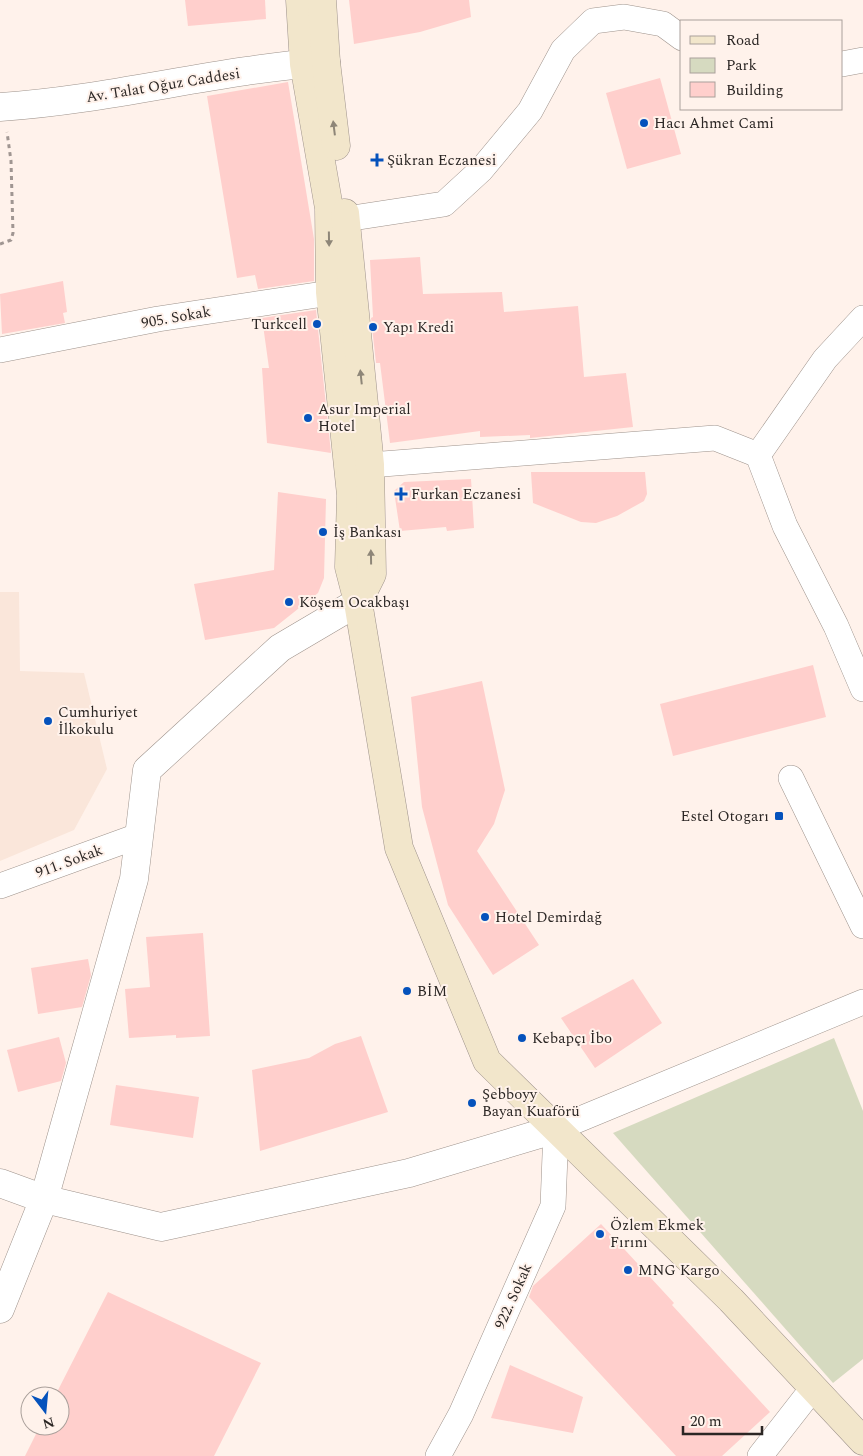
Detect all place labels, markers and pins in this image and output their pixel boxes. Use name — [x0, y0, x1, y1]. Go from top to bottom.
place label: Hacı Ahmet Cami — [654, 112, 774, 135]
marker: Hacı Ahmet Cami — [638, 117, 650, 129]
place label: Şükran Eczanesi — [387, 149, 496, 172]
marker: Şükran Eczanesi — [371, 154, 383, 166]
place label: Turkcell — [251, 313, 307, 336]
place label: Yapı Kredi — [383, 316, 454, 339]
marker: Turkcell — [311, 318, 323, 330]
marker: Yapı Kredi — [367, 321, 379, 333]
place label: Asur Imperial Hotel — [318, 398, 411, 438]
marker: Asur Imperial Hotel — [302, 412, 314, 424]
place label: Furkan Eczanesi — [411, 483, 521, 506]
marker: Furkan Eczanesi — [395, 488, 407, 500]
place label: İş Bankası — [333, 521, 402, 544]
marker: İş Bankası — [317, 526, 329, 538]
place label: Köşem Ocakbaşı — [299, 591, 410, 614]
marker: Köşem Ocakbaşı — [283, 596, 295, 608]
place label: Cumhuriyet İlkokulu — [58, 701, 138, 741]
marker: Cumhuriyet İlkokulu — [42, 715, 54, 727]
place label: Estel Otogarı — [681, 805, 769, 828]
marker: Estel Otogarı — [773, 810, 785, 822]
place label: Hotel Demirdağ — [495, 906, 602, 929]
marker: Hotel Demirdağ — [479, 911, 491, 923]
place label: BİM — [417, 980, 447, 1003]
marker: BİM — [401, 985, 413, 997]
place label: Kebapçı İbo — [532, 1027, 612, 1050]
marker: Kebapçı İbo — [516, 1032, 528, 1044]
place label: Şebboyy Bayan Kuaförü — [482, 1083, 580, 1123]
marker: Şebboyy Bayan Kuaförü — [466, 1097, 478, 1109]
place label: Özlem Ekmek Fırını — [610, 1214, 704, 1254]
marker: Özlem Ekmek Fırını — [594, 1228, 606, 1240]
place label: MNG Kargo — [638, 1259, 720, 1282]
marker: MNG Kargo — [622, 1264, 634, 1276]

